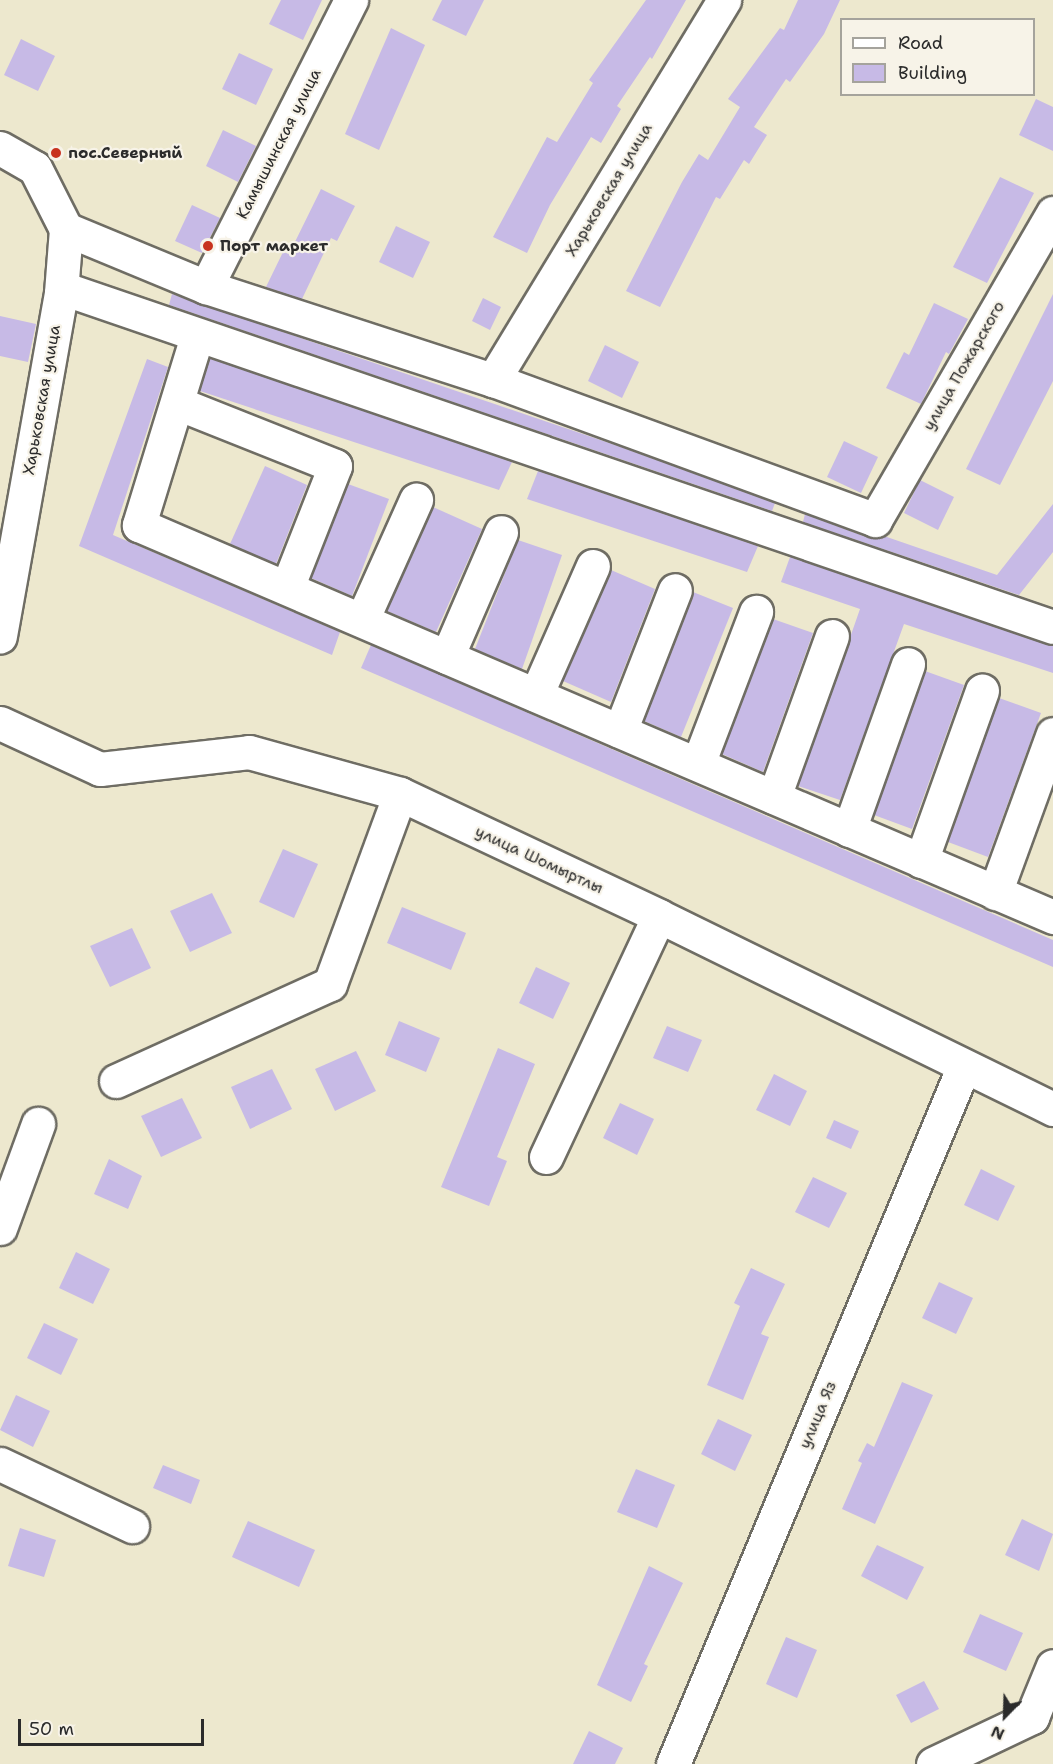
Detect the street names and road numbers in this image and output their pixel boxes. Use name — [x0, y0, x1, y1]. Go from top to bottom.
street label: Камышинская улица — [233, 66, 325, 222]
street label: Харьковская улица — [562, 120, 656, 260]
street label: улица Пожарского — [919, 298, 1009, 434]
street label: Харьковская улица — [19, 324, 65, 476]
street label: улица Шомыртлы — [472, 822, 606, 898]
street label: улица Яз — [795, 1378, 841, 1452]

